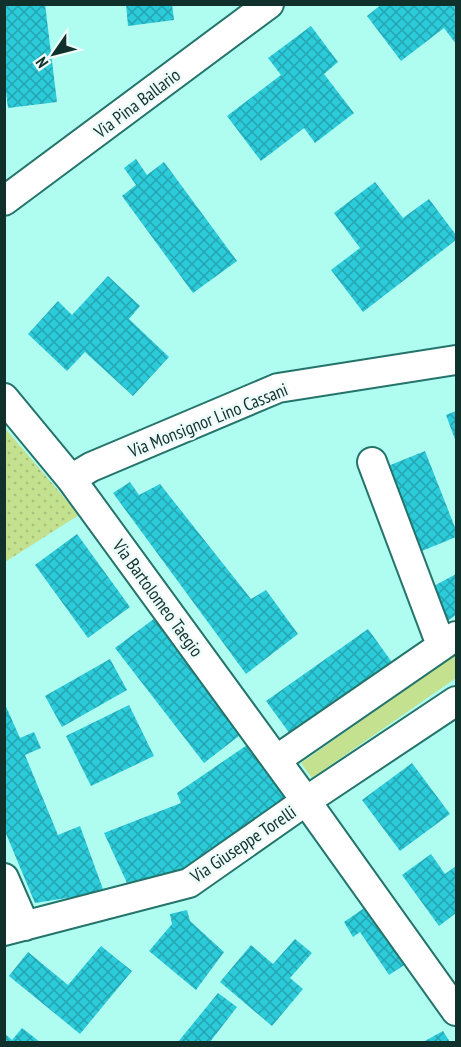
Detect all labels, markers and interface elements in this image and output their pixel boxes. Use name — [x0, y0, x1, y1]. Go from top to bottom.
north arrow — [24, 24, 84, 84]
text: N — [31, 53, 52, 72]
street label: Via Pina Ballario — [89, 63, 185, 144]
street label: Via Monsignor Lino Cassani — [124, 378, 291, 463]
street label: Via Bartolomeo Taegio — [107, 534, 208, 661]
street label: Via Giuseppe Torelli — [185, 800, 300, 888]

